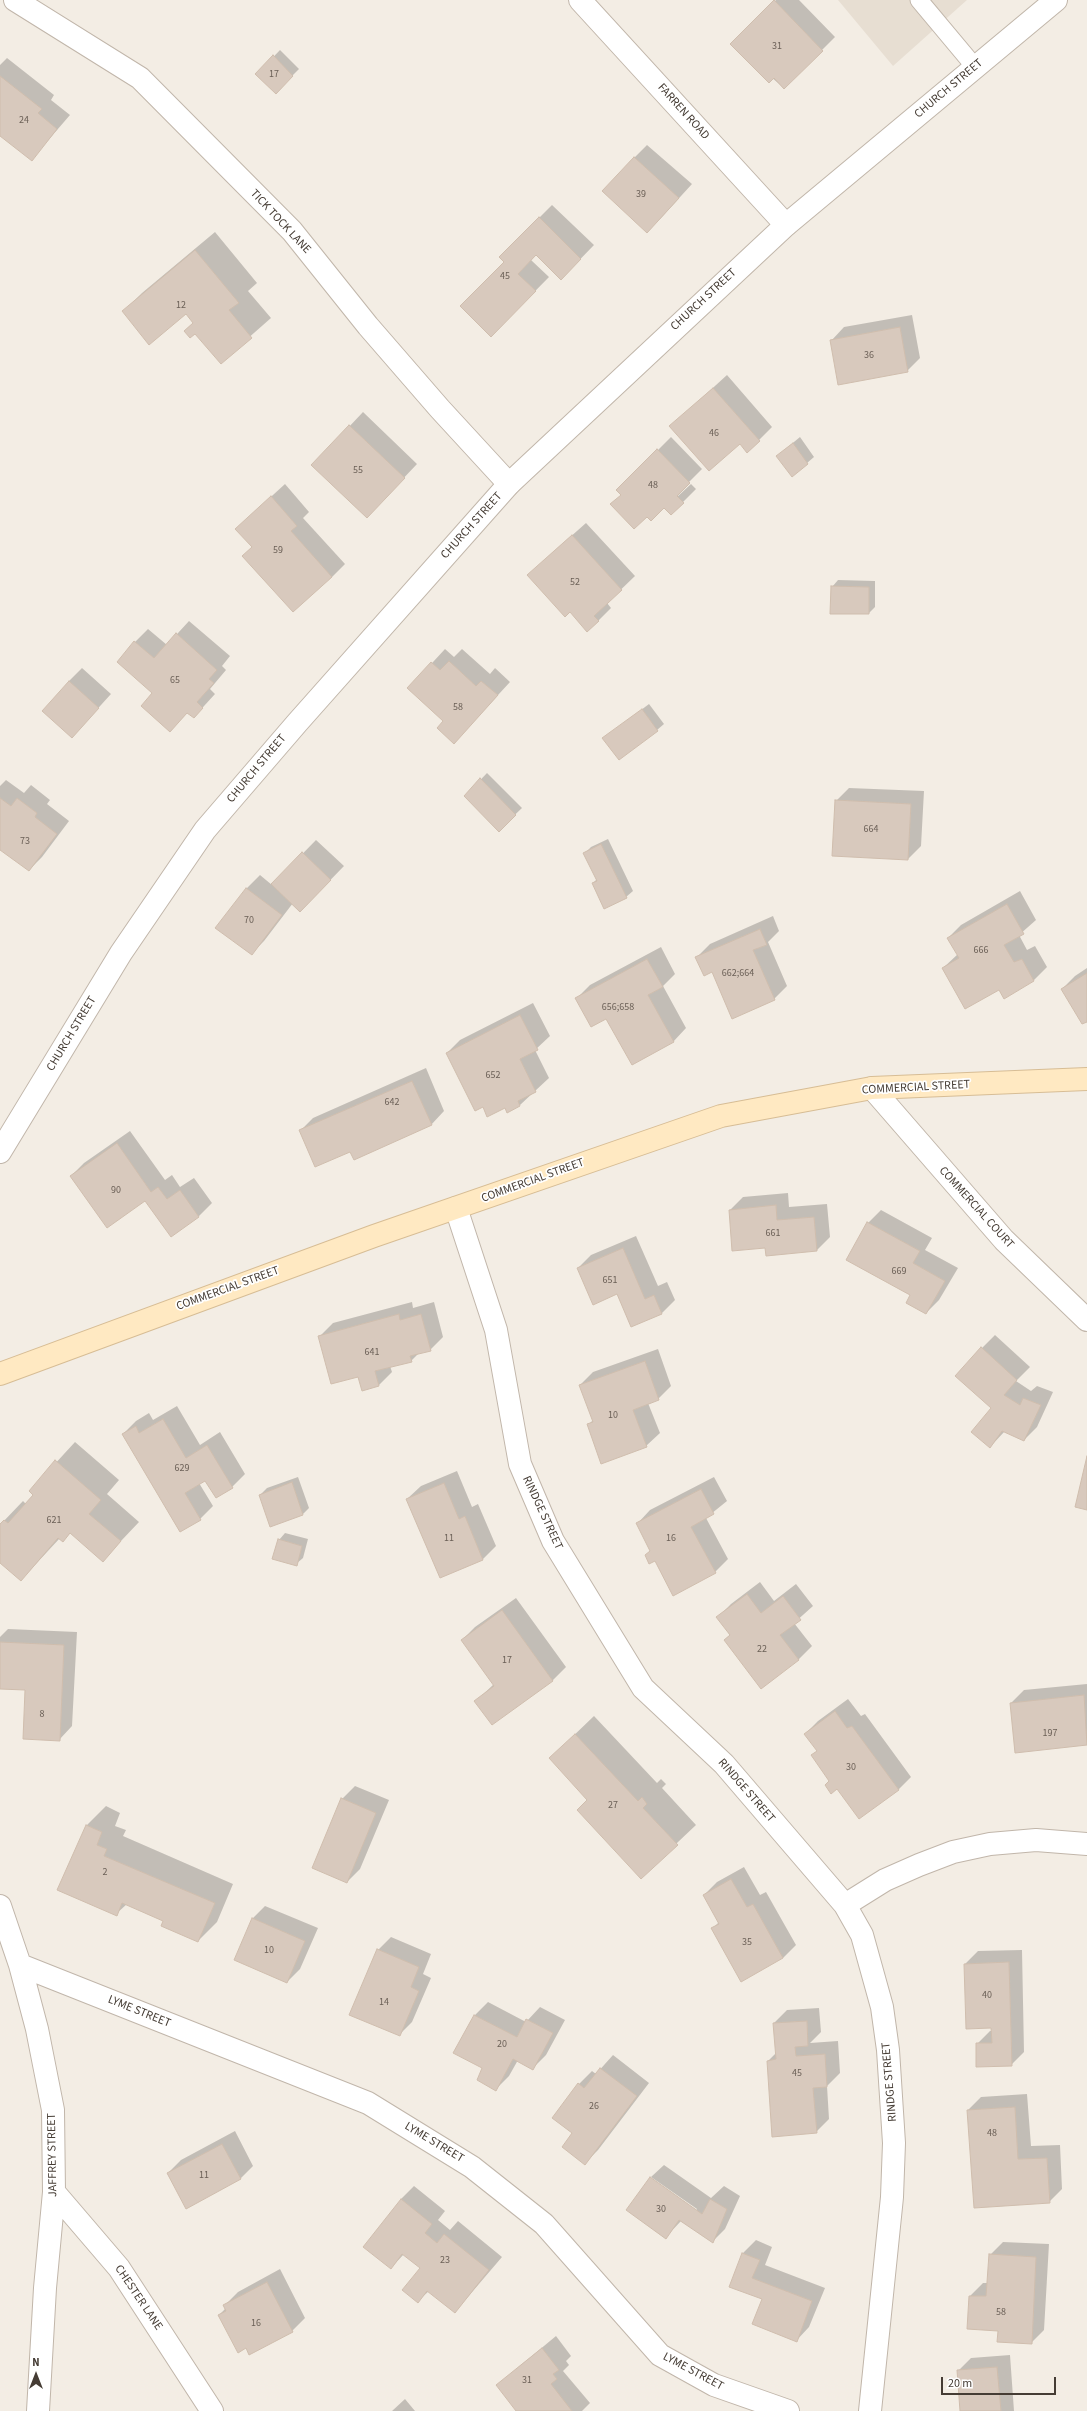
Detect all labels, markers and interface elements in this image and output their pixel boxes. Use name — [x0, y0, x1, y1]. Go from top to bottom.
house number: 31 — [772, 41, 782, 53]
street label: CHURCH STREET — [912, 56, 986, 122]
house number: 17 — [269, 69, 279, 81]
street label: FARREN ROAD — [654, 81, 712, 143]
house number: 24 — [19, 115, 29, 127]
street label: TICK TOCK LANE — [247, 187, 313, 257]
house number: 39 — [636, 189, 646, 201]
street label: CHURCH STREET — [668, 266, 740, 334]
house number: 45 — [500, 271, 510, 283]
house number: 12 — [176, 300, 186, 312]
house number: 36 — [864, 350, 874, 362]
house number: 46 — [709, 428, 719, 440]
house number: 55 — [353, 465, 363, 477]
house number: 48 — [648, 480, 658, 492]
street label: CHURCH STREET — [438, 490, 506, 562]
house number: 59 — [273, 545, 283, 557]
house number: 52 — [570, 577, 580, 589]
house number: 65 — [170, 675, 180, 687]
house number: 58 — [453, 702, 463, 714]
street label: CHURCH STREET — [224, 732, 290, 806]
house number: 664 — [864, 824, 878, 836]
house number: 73 — [20, 836, 30, 848]
house number: 70 — [244, 915, 254, 927]
house number: 666 — [974, 945, 988, 957]
house number: 662;664 — [722, 968, 754, 980]
street label: CHURCH STREET — [44, 994, 100, 1074]
house number: 656;658 — [602, 1002, 634, 1014]
house number: 652 — [486, 1070, 500, 1082]
street label: COMMERCIAL STREET — [862, 1078, 970, 1098]
house number: 642 — [385, 1097, 399, 1109]
street label: COMMERCIAL STREET — [480, 1156, 586, 1206]
street label: COMMERCIAL COURT — [935, 1164, 1017, 1252]
house number: 90 — [111, 1185, 121, 1197]
house number: 661 — [766, 1228, 780, 1240]
street label: COMMERCIAL STREET — [175, 1264, 281, 1314]
house number: 669 — [892, 1266, 906, 1278]
house number: 651 — [603, 1275, 617, 1287]
house number: 641 — [365, 1347, 379, 1359]
house number: 10 — [608, 1410, 618, 1422]
house number: 629 — [175, 1463, 189, 1475]
street label: RINDGE STREET — [519, 1474, 565, 1552]
house number: 621 — [47, 1515, 61, 1527]
house number: 11 — [444, 1533, 454, 1545]
house number: 16 — [666, 1533, 676, 1545]
house number: 22 — [757, 1644, 767, 1656]
house number: 17 — [502, 1655, 512, 1667]
house number: 8 — [40, 1709, 44, 1721]
house number: 197 — [1043, 1728, 1057, 1740]
street label: RINDGE STREET — [714, 1756, 778, 1826]
house number: 30 — [846, 1762, 856, 1774]
house number: 27 — [608, 1800, 618, 1812]
house number: 2 — [103, 1867, 107, 1879]
house number: 35 — [742, 1937, 752, 1949]
house number: 10 — [264, 1945, 274, 1957]
house number: 40 — [982, 1990, 992, 2002]
street label: LYME STREET — [105, 1993, 173, 2031]
house number: 14 — [379, 1997, 389, 2009]
house number: 20 — [497, 2039, 507, 2051]
street label: RINDGE STREET — [879, 2042, 901, 2122]
house number: 45 — [792, 2068, 802, 2080]
house number: 26 — [589, 2101, 599, 2113]
street label: JAFFREY STREET — [45, 2113, 61, 2197]
street label: LYME STREET — [402, 2120, 466, 2166]
house number: 48 — [987, 2128, 997, 2140]
house number: 11 — [199, 2170, 209, 2182]
house number: 30 — [656, 2204, 666, 2216]
house number: 23 — [440, 2255, 450, 2267]
street label: CHESTER LANE — [111, 2263, 165, 2333]
house number: 58 — [996, 2307, 1006, 2319]
house number: 16 — [251, 2318, 261, 2330]
street label: LYME STREET — [660, 2350, 726, 2394]
north arrow — [16, 2355, 56, 2395]
text: N — [32, 2355, 40, 2370]
scale bar — [943, 2369, 1058, 2395]
house number: 31 — [522, 2375, 532, 2387]
text: 20 m — [948, 2375, 972, 2392]

